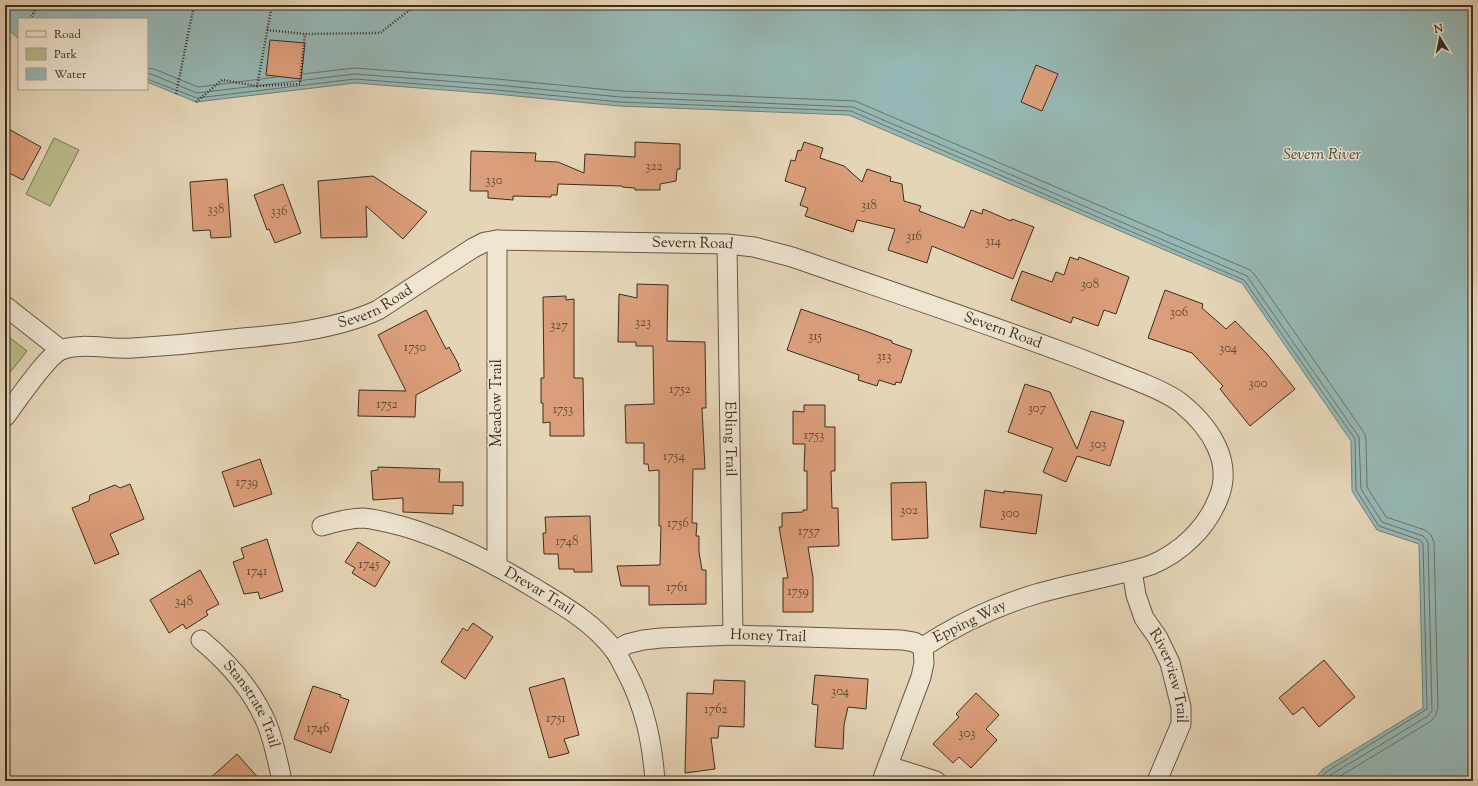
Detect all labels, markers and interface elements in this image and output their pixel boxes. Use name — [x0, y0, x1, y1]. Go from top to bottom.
legend — [18, 18, 148, 90]
north arrow — [1420, 18, 1460, 58]
text: N — [1432, 20, 1444, 38]
text: Road — [54, 26, 81, 44]
text: Park — [54, 46, 77, 64]
text: Water — [54, 66, 87, 84]
water label: Severn River — [1283, 144, 1361, 167]
house number: 322 — [645, 158, 663, 176]
house number: 330 — [485, 172, 503, 190]
house number: 318 — [861, 197, 877, 215]
house number: 338 — [207, 201, 225, 219]
house number: 336 — [271, 203, 287, 221]
house number: 316 — [906, 228, 922, 246]
street label: Severn Road — [652, 232, 735, 255]
house number: 314 — [985, 233, 1002, 251]
house number: 308 — [1081, 276, 1099, 294]
street label: Severn Road — [336, 279, 417, 334]
house number: 306 — [1170, 304, 1188, 322]
street label: Severn Road — [961, 307, 1045, 354]
house number: 323 — [635, 314, 651, 332]
house number: 327 — [550, 317, 568, 335]
house number: 315 — [808, 328, 823, 346]
house number: 1750 — [404, 339, 426, 357]
house number: 304 — [1219, 340, 1237, 358]
house number: 313 — [877, 348, 891, 366]
street label: Meadow Trail — [487, 359, 508, 447]
house number: 300 — [1249, 375, 1268, 393]
house number: 1752 — [669, 381, 691, 399]
house number: 1752 — [376, 396, 398, 414]
house number: 307 — [1028, 400, 1047, 418]
house number: 1753 — [553, 401, 573, 419]
street label: Ebling Trail — [719, 401, 741, 477]
house number: 1753 — [804, 427, 824, 445]
house number: 303 — [1089, 436, 1107, 454]
house number: 1754 — [663, 448, 685, 466]
house number: 1739 — [236, 474, 258, 492]
house number: 302 — [900, 502, 918, 520]
house number: 300 — [1001, 505, 1020, 523]
house number: 1756 — [667, 515, 689, 533]
house number: 1757 — [798, 523, 820, 541]
house number: 1748 — [555, 533, 579, 551]
house number: 1745 — [358, 556, 380, 574]
street label: Drevar Trail — [500, 562, 578, 620]
house number: 1741 — [246, 563, 268, 581]
house number: 1761 — [666, 579, 688, 597]
house number: 1759 — [787, 583, 809, 601]
house number: 348 — [175, 593, 193, 611]
street label: Epping Way — [930, 595, 1011, 649]
street label: Honey Trail — [730, 624, 807, 648]
street label: Riverview Trail — [1144, 624, 1192, 723]
street label: Stanstrate Trail — [218, 656, 285, 750]
house number: 304 — [831, 683, 849, 701]
house number: 1762 — [704, 701, 728, 719]
house number: 1751 — [546, 710, 566, 728]
house number: 1746 — [307, 720, 329, 738]
house number: 303 — [958, 725, 976, 743]

